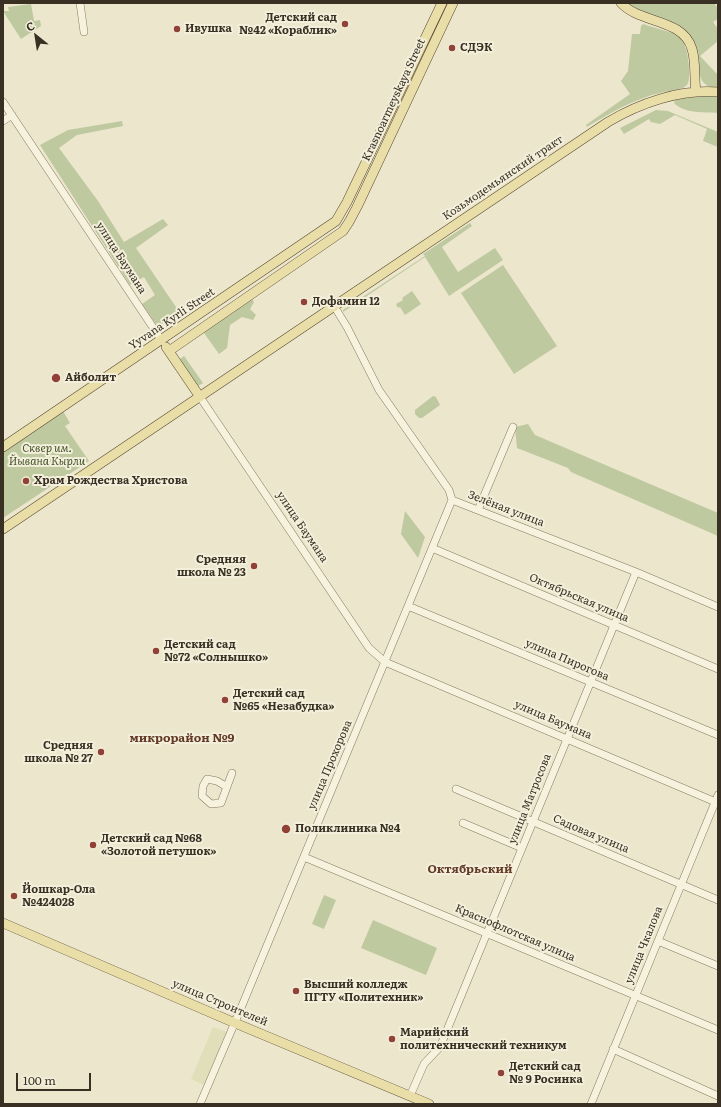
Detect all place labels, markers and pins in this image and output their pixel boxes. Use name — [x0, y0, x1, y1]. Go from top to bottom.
place label: Детский сад №42 «Кораблик» — [239, 11, 337, 37]
marker: Детский сад №42 «Кораблик» — [340, 19, 350, 29]
place label: Ивушка — [185, 22, 232, 36]
marker: Ивушка — [172, 24, 182, 34]
place label: СДЭК — [460, 41, 492, 55]
marker: СДЭК — [447, 43, 457, 53]
place label: Дофамин 12 — [312, 295, 380, 309]
marker: Дофамин 12 — [299, 297, 309, 307]
place label: Айболит — [65, 371, 116, 385]
marker: Айболит — [50, 372, 62, 384]
place label: Храм Рождества Христова — [34, 474, 188, 488]
marker: Храм Рождества Христова — [21, 476, 31, 486]
place label: Средняя школа № 23 — [177, 553, 246, 579]
marker: Средняя школа № 23 — [249, 561, 259, 571]
place label: Детский сад №72 «Солнышко» — [164, 638, 268, 664]
marker: Детский сад №72 «Солнышко» — [151, 646, 161, 656]
place label: Детский сад №65 «Незабудка» — [233, 687, 334, 713]
marker: Детский сад №65 «Незабудка» — [220, 695, 230, 705]
place label: Средняя школа № 27 — [24, 739, 93, 765]
marker: Средняя школа № 27 — [96, 747, 106, 757]
place label: Поликлиника №4 — [295, 822, 400, 836]
marker: Поликлиника №4 — [280, 823, 292, 835]
place label: Детский сад №68 «Золотой петушок» — [101, 832, 216, 858]
marker: Детский сад №68 «Золотой петушок» — [88, 840, 98, 850]
place label: Йошкар-Ола №424028 — [22, 883, 95, 909]
marker: Йошкар-Ола №424028 — [9, 891, 19, 901]
place label: Высший колледж ПГТУ «Политехник» — [304, 978, 423, 1004]
marker: Высший колледж ПГТУ «Политехник» — [291, 986, 301, 996]
place label: Марийский политехнический техникум — [400, 1026, 567, 1052]
marker: Марийский политехнический техникум — [387, 1034, 397, 1044]
place label: Детский сад № 9 Росинка — [509, 1060, 583, 1086]
marker: Детский сад № 9 Росинка — [496, 1068, 506, 1078]

